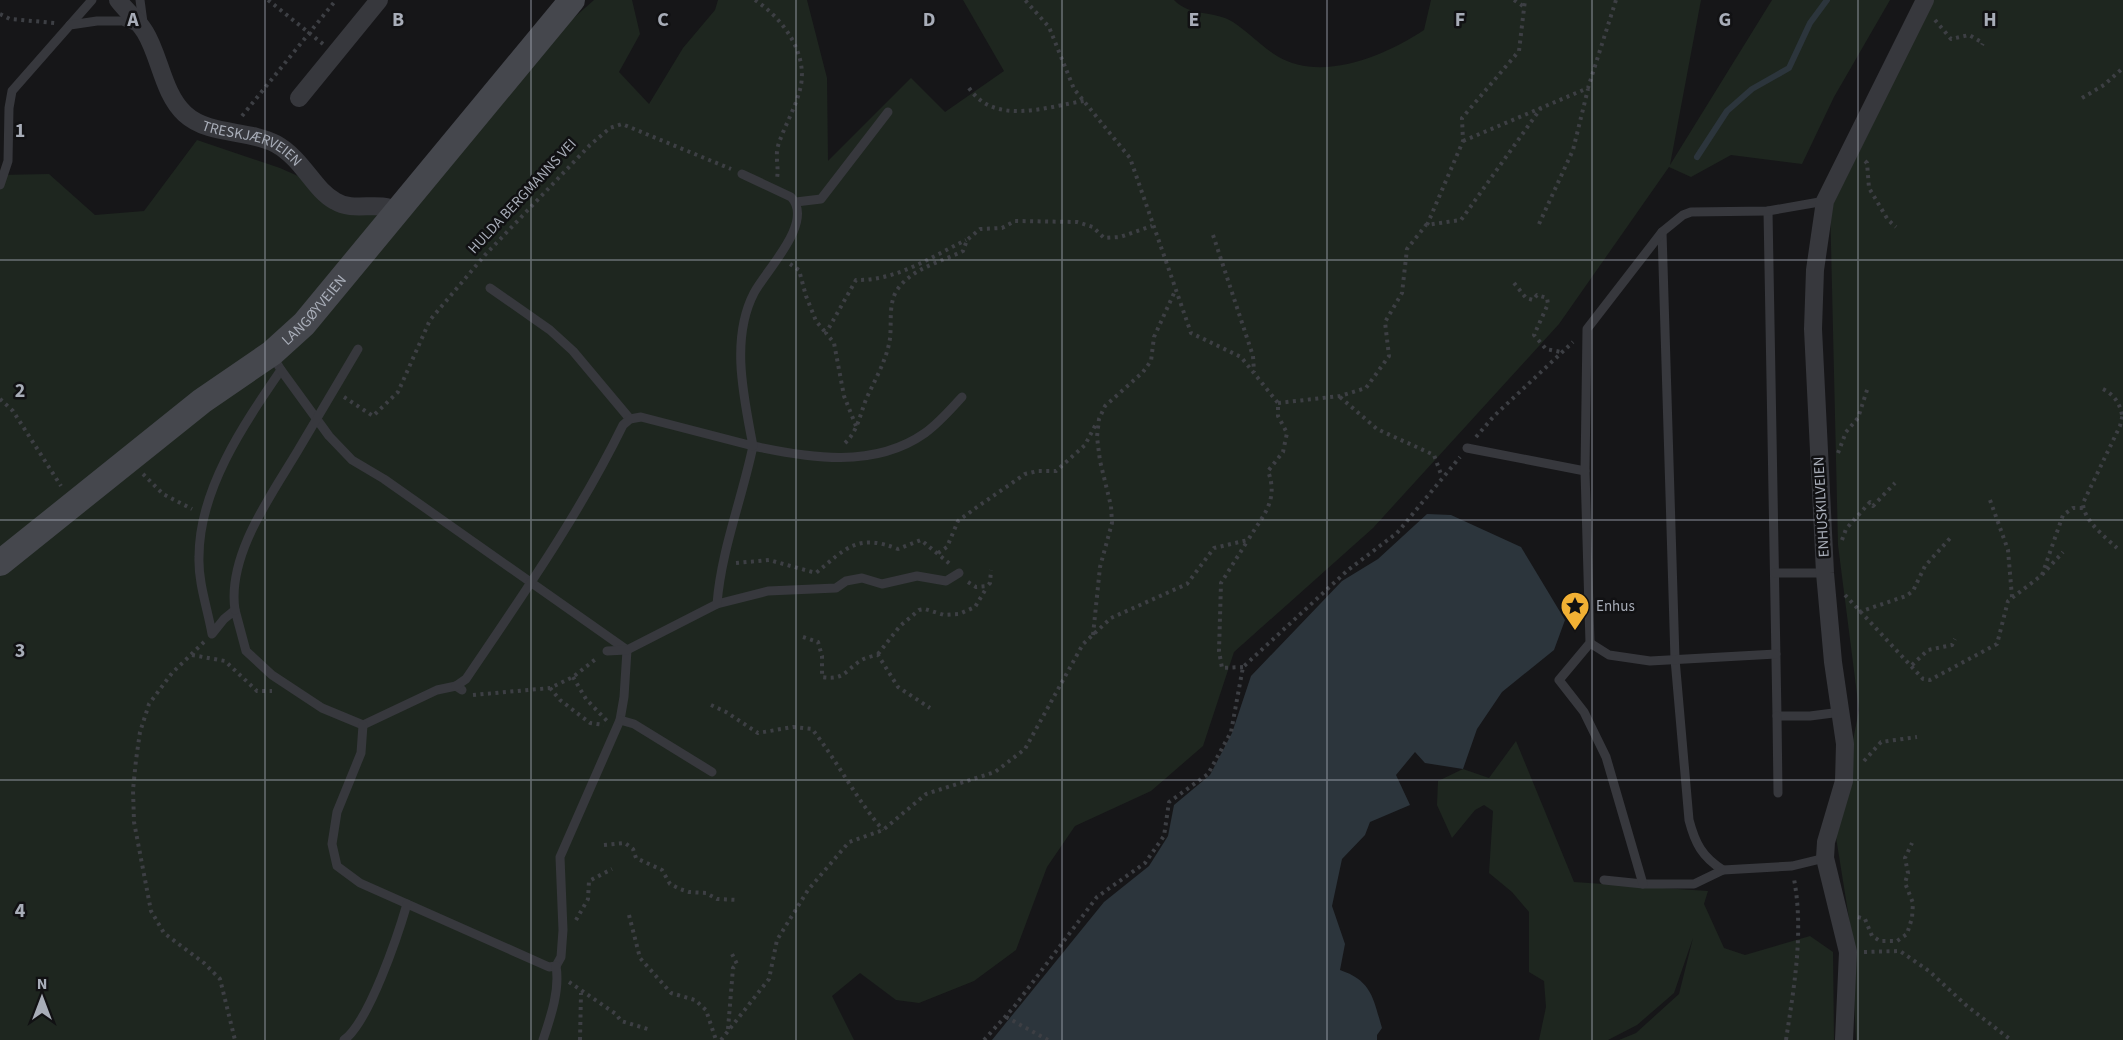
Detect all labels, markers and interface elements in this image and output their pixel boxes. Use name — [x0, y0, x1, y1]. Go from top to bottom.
text: A — [126, 6, 139, 34]
text: B — [392, 6, 404, 34]
text: C — [657, 6, 669, 34]
text: D — [923, 6, 935, 34]
text: E — [1189, 6, 1199, 34]
text: F — [1455, 6, 1465, 34]
text: G — [1719, 6, 1731, 34]
text: H — [1983, 6, 1997, 34]
street label: TRESKJÆRVEIEN — [199, 115, 307, 171]
text: 1 — [15, 117, 25, 145]
street label: HULDA BERGMANNS VEI — [463, 134, 581, 259]
street label: LANGØYVEIEN — [277, 270, 352, 350]
text: 2 — [15, 377, 25, 405]
street label: ENHUSKILVEIEN — [1808, 456, 1835, 558]
place icon: Enhus — [1559, 590, 1591, 632]
place label: Enhus — [1596, 596, 1635, 617]
text: 3 — [15, 637, 25, 665]
text: 4 — [15, 897, 26, 925]
north arrow — [12, 968, 72, 1028]
text: N — [37, 973, 47, 995]

